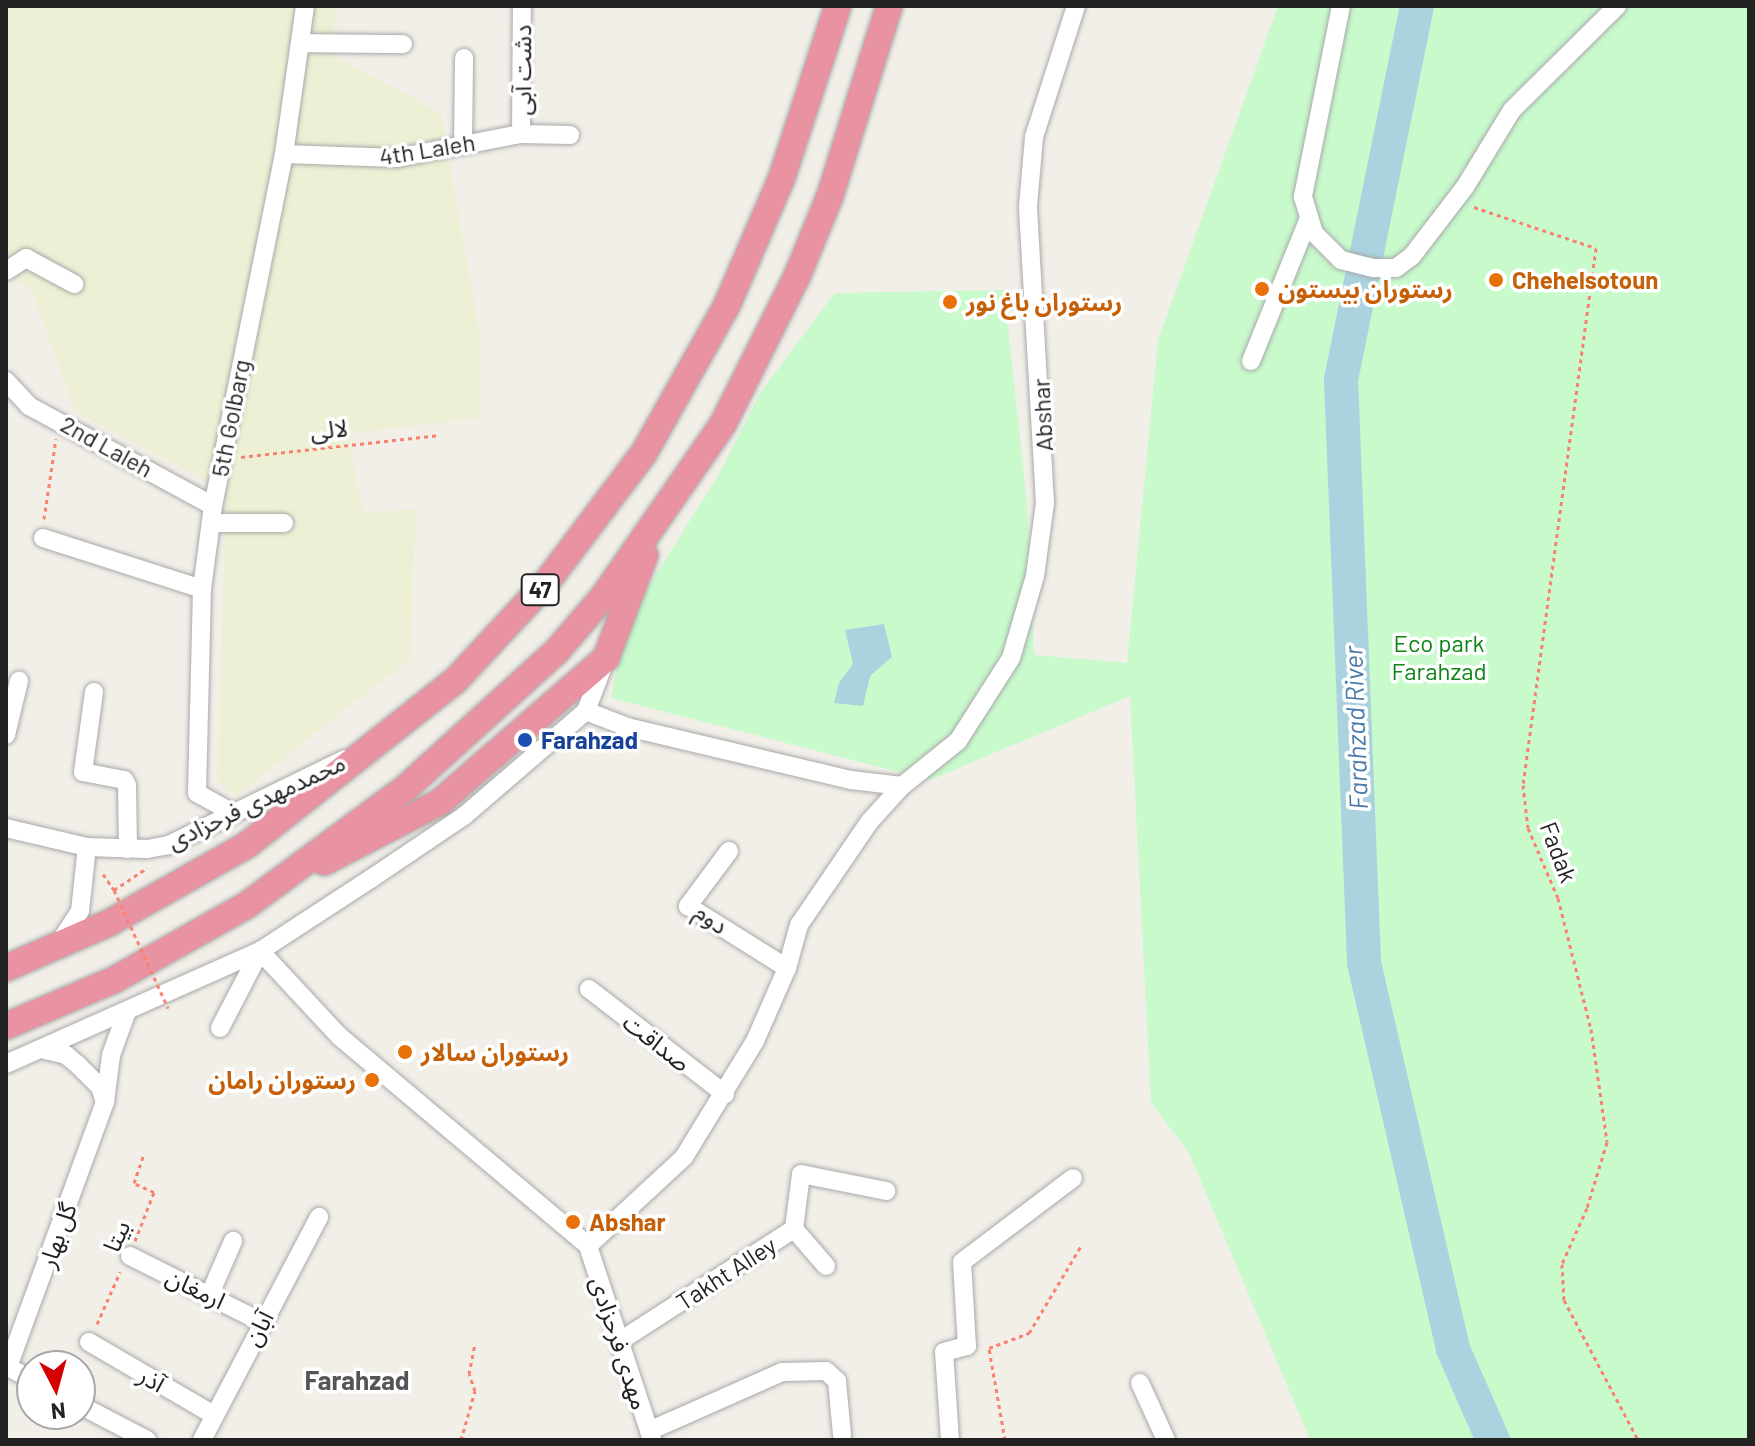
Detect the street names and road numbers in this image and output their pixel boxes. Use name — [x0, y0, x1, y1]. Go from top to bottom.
street label: دشت آبی — [508, 24, 536, 116]
street label: 4th Laleh — [377, 127, 477, 171]
street label: 5th Golbarg — [205, 357, 255, 479]
street label: Abshar — [1026, 378, 1058, 452]
street label: 2nd Laleh — [56, 409, 158, 483]
street label: لالی — [309, 413, 349, 445]
road number: 47 — [520, 572, 560, 608]
street label: محمدمهدی فرحزادی — [163, 747, 349, 855]
street label: Fadak — [1534, 818, 1584, 886]
street label: دوم — [690, 896, 734, 940]
street label: صداقت — [618, 1007, 696, 1077]
street label: گل بهار — [32, 1199, 82, 1271]
street label: بیتا — [96, 1216, 136, 1256]
street label: Takht Alley — [671, 1230, 781, 1316]
street label: ارمغان — [162, 1261, 230, 1315]
street label: مهدی فرحزادی — [585, 1273, 655, 1413]
street label: آبان — [237, 1306, 279, 1350]
street label: آذر — [134, 1360, 170, 1398]

